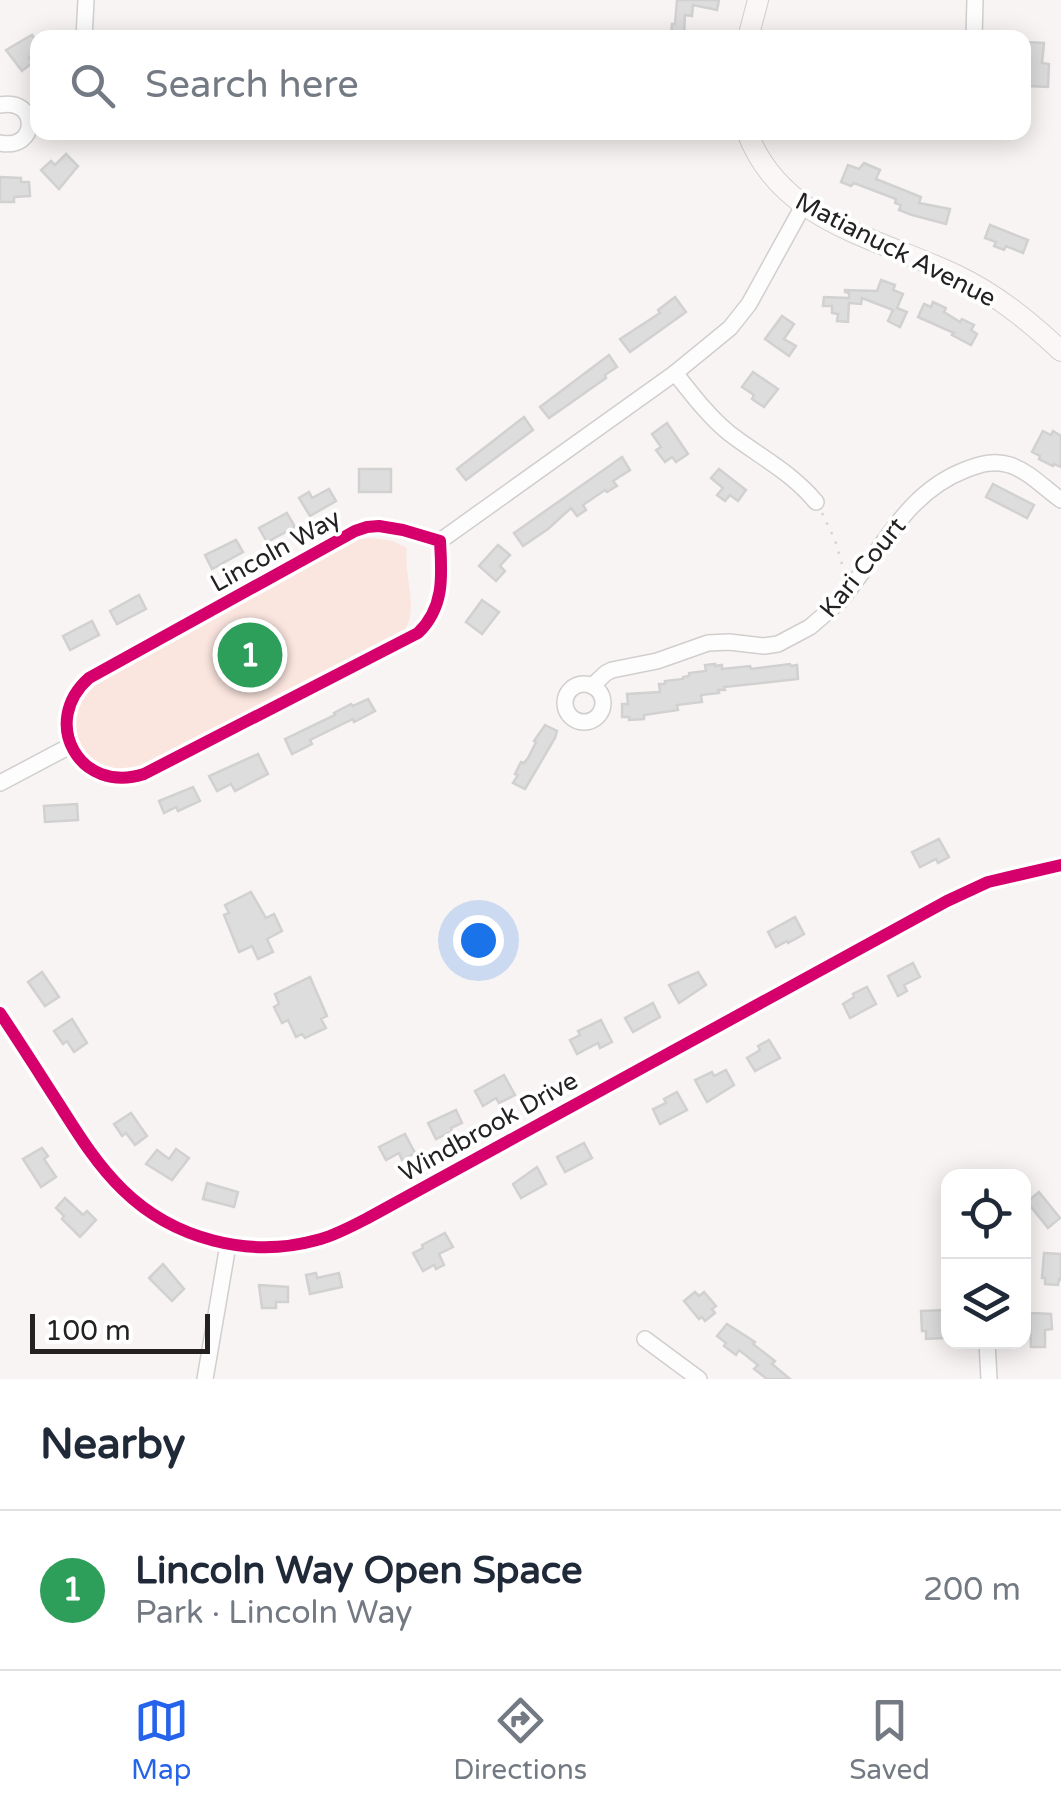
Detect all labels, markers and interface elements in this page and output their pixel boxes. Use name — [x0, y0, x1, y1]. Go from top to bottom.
search box — [30, 30, 1031, 140]
icon: search — [65, 58, 120, 113]
text: Search here — [145, 62, 359, 108]
street label: Matianuck Avenue — [790, 186, 1001, 313]
street label: Lincoln Way — [205, 503, 346, 599]
street label: Kari Court — [813, 511, 912, 624]
pin: 1 — [218, 618, 282, 692]
your location — [453, 915, 504, 966]
street label: Windbrook Drive — [394, 1065, 583, 1188]
map controls — [941, 1169, 1031, 1349]
button: locate — [941, 1169, 1031, 1259]
button: layers — [941, 1259, 1031, 1349]
scale bar — [30, 1309, 210, 1354]
text: 100 m — [45, 1314, 131, 1348]
text: Nearby — [40, 1419, 185, 1470]
text: Lincoln Way Open Space — [135, 1548, 582, 1594]
text: 1 — [62, 1571, 83, 1609]
text: 200 m — [923, 1571, 1021, 1609]
text: Park · Lincoln Way — [135, 1594, 412, 1632]
tab: Map — [131, 1693, 191, 1787]
tab: Directions — [453, 1693, 587, 1787]
tab: Saved — [849, 1693, 930, 1787]

